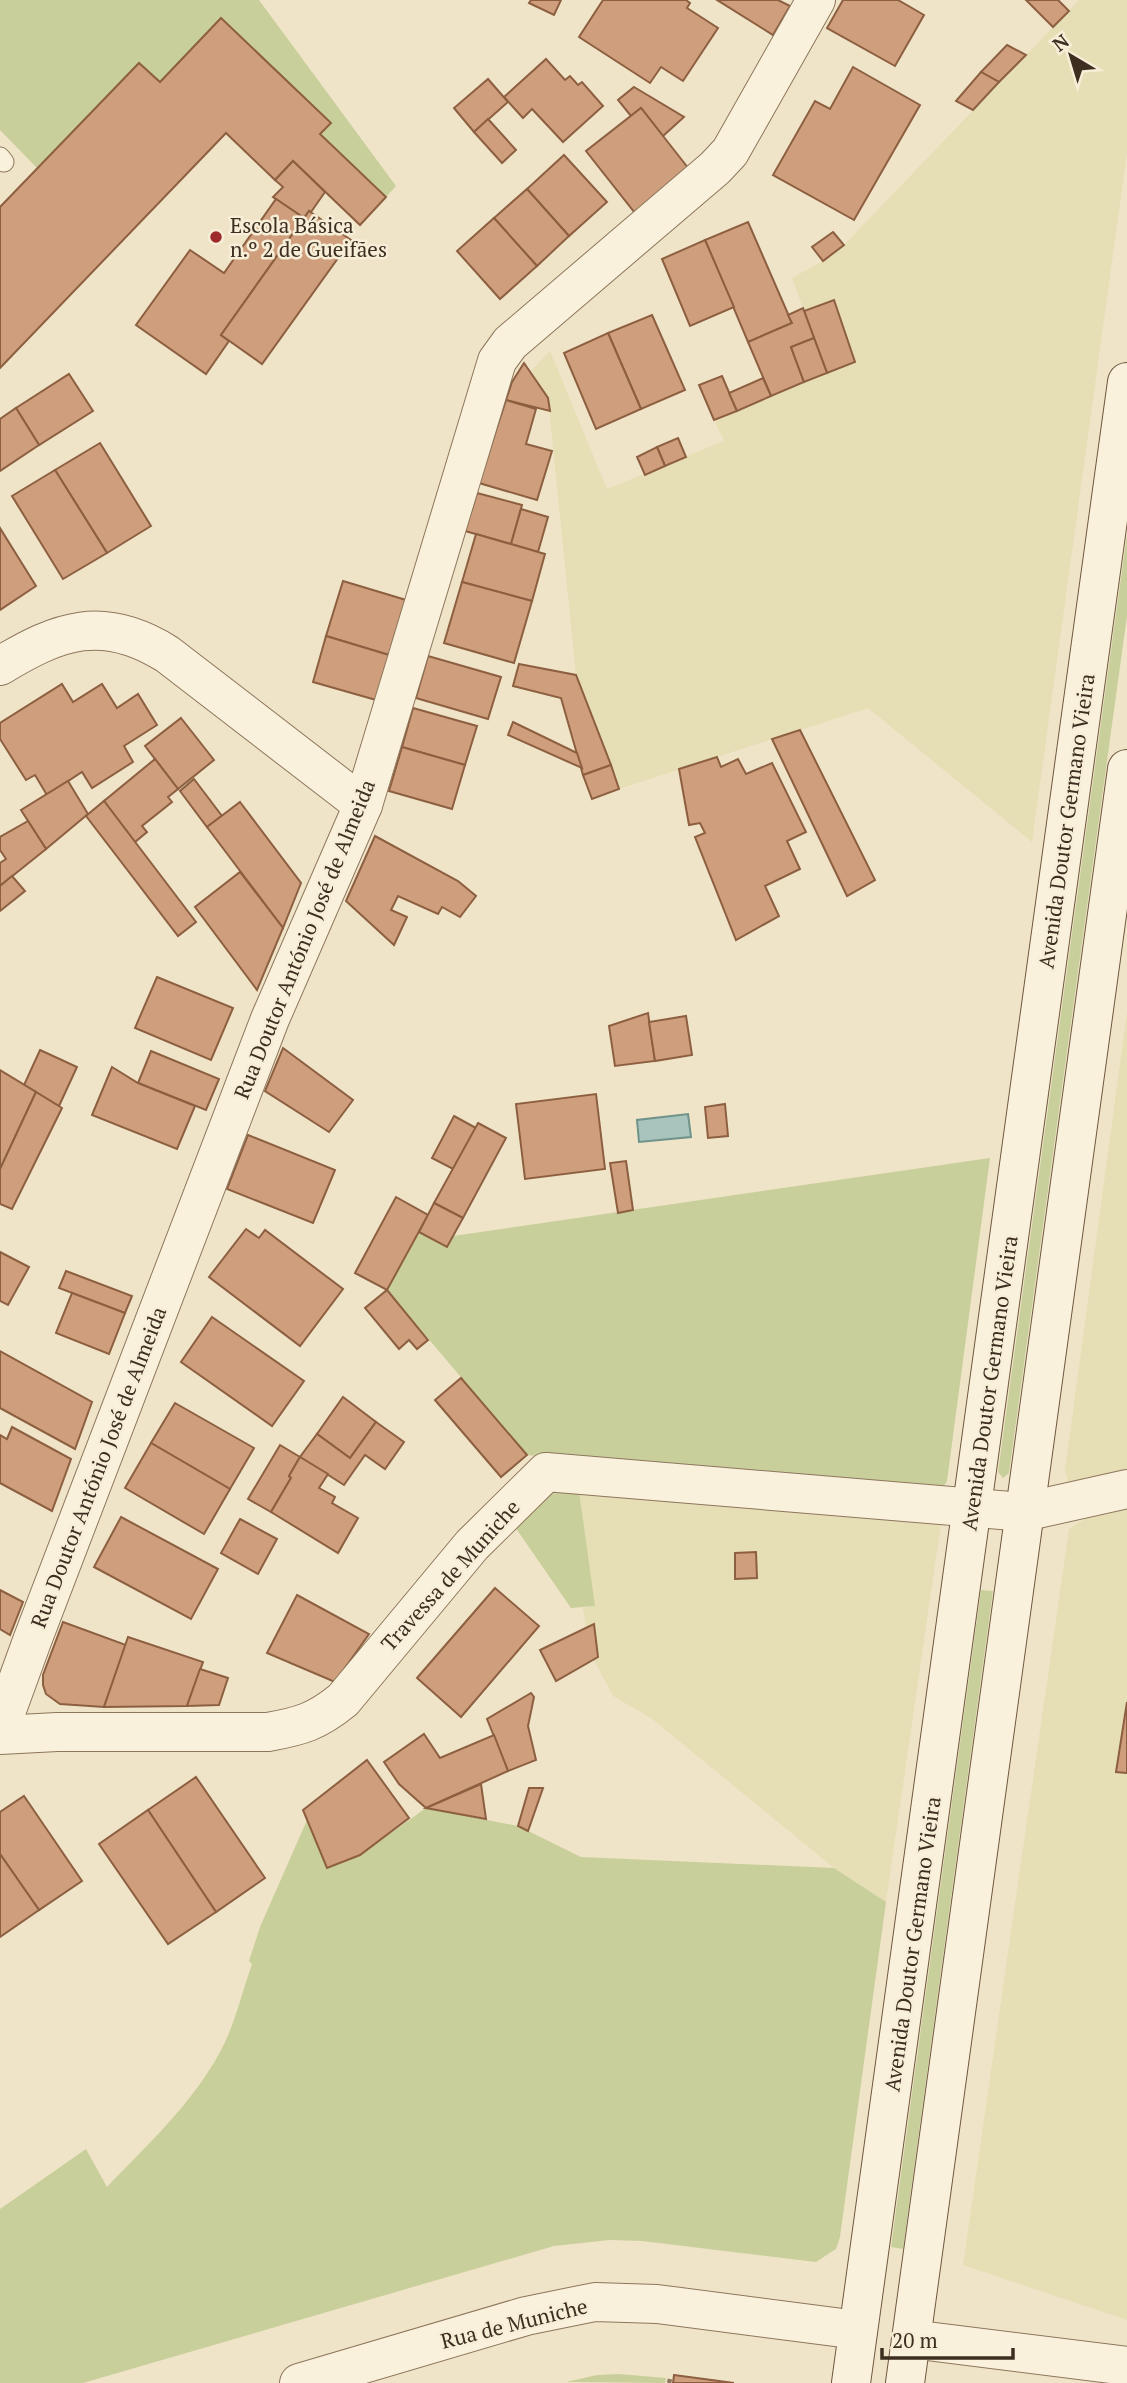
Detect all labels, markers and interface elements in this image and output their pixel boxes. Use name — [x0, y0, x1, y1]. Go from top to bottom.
north arrow — [1036, 21, 1106, 91]
text: N — [1047, 28, 1074, 56]
place label: Escola Básica n.º 2 de Gueifães — [230, 211, 387, 263]
marker: Escola Básica n.º 2 de Gueifães — [208, 229, 224, 245]
street label: Avenida Doutor Germano Vieira — [1031, 671, 1101, 970]
street label: Rua Doutor António José de Almeida — [227, 775, 381, 1103]
street label: Avenida Doutor Germano Vieira — [954, 1233, 1024, 1532]
street label: Rua Doutor António José de Almeida — [24, 1302, 172, 1632]
street label: Travessa de Muniche — [374, 1493, 526, 1657]
street label: Avenida Doutor Germano Vieira — [877, 1794, 947, 2093]
street label: Rua de Muniche — [438, 2291, 590, 2355]
scale bar — [882, 2316, 1013, 2360]
text: 20 m — [892, 2326, 938, 2354]

